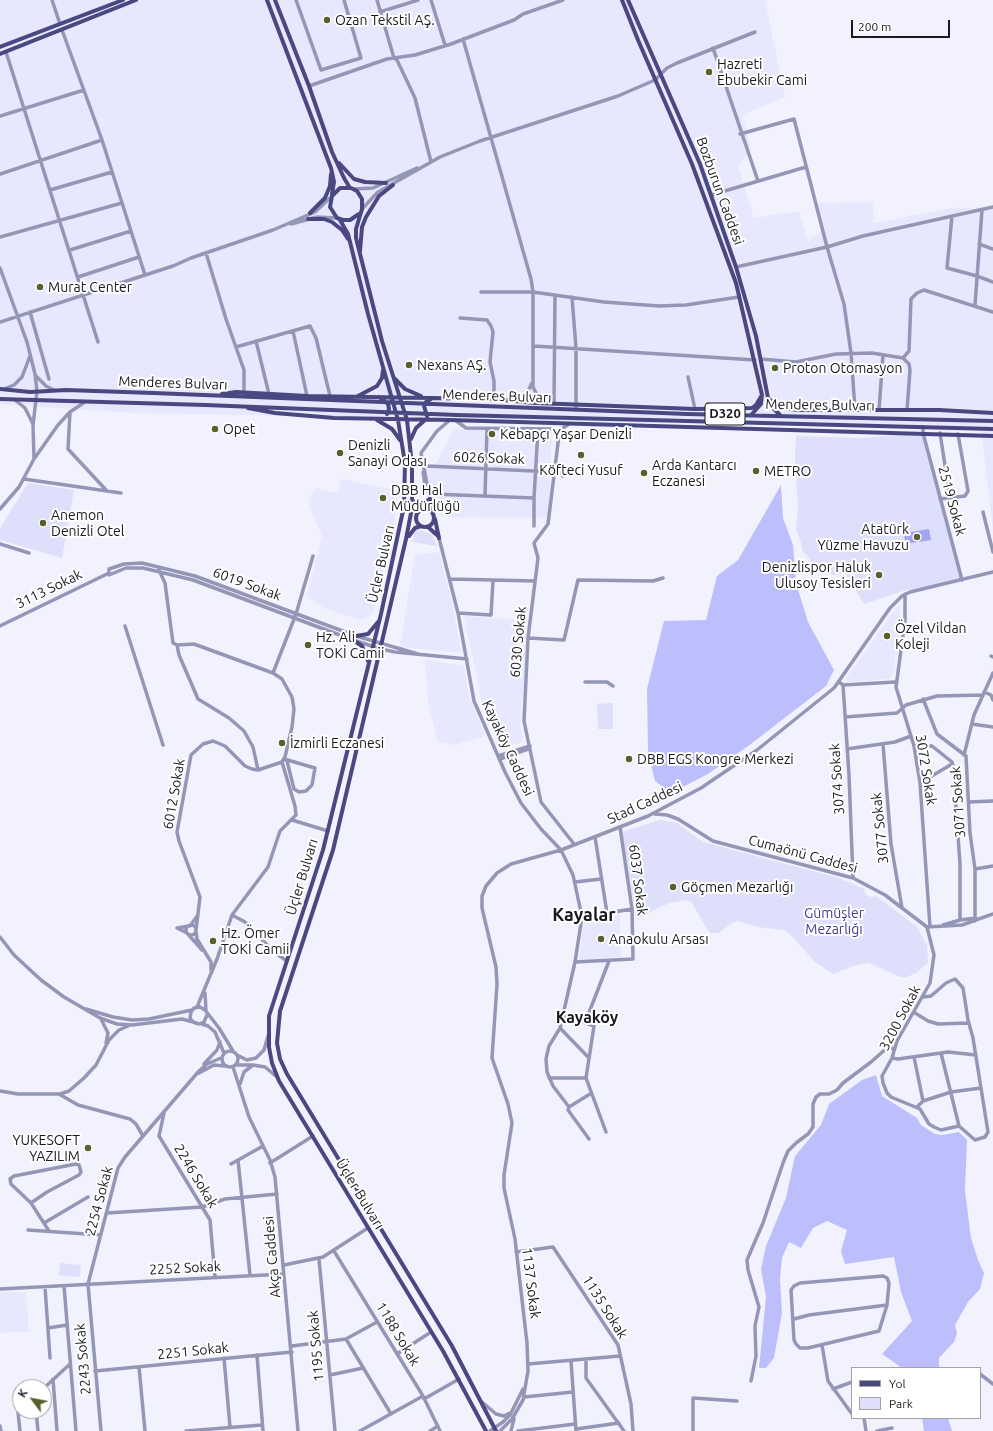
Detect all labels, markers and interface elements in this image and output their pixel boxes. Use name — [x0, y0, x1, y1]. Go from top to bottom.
place label: Ozan Tekstil AŞ. — [335, 12, 435, 28]
scale bar — [853, 12, 952, 38]
marker: Ozan Tekstil AŞ. — [322, 15, 332, 25]
text: 200 m — [858, 20, 891, 33]
place label: Hazreti Ebubekir Cami — [717, 56, 807, 88]
marker: Hazreti Ebubekir Cami — [704, 67, 714, 77]
street label: Bozburun Caddesi — [693, 135, 747, 247]
place label: Murat Center — [48, 279, 132, 295]
marker: Murat Center — [35, 282, 45, 292]
place label: Nexans AŞ. — [417, 357, 487, 373]
marker: Nexans AŞ. — [404, 360, 414, 370]
place label: Proton Otomasyon — [783, 360, 903, 376]
marker: Proton Otomasyon — [770, 363, 780, 373]
street label: Menderes Bulvarı — [118, 373, 228, 393]
street label: Menderes Bulvarı — [442, 386, 552, 406]
street label: Menderes Bulvarı — [765, 396, 875, 414]
road number: D320 — [705, 403, 745, 425]
place label: Opet — [223, 421, 255, 437]
marker: Opet — [210, 424, 220, 434]
place label: Kebapçı Yaşar Denizli — [500, 426, 632, 442]
marker: Kebapçı Yaşar Denizli — [487, 429, 497, 439]
place label: Denizli Sanayi Odası — [348, 437, 427, 470]
marker: Denizli Sanayi Odası — [335, 448, 345, 458]
street label: 6026 Sokak — [453, 448, 525, 468]
marker: Köfteci Yusuf — [576, 450, 586, 460]
place label: Arda Kantarcı Eczanesi — [652, 457, 737, 490]
place label: Köfteci Yusuf — [539, 462, 623, 478]
place label: METRO — [764, 463, 811, 479]
street label: 2519 Sokak — [935, 464, 969, 538]
marker: METRO — [751, 466, 761, 476]
marker: Arda Kantarcı Eczanesi — [639, 468, 649, 478]
place label: DBB Hal Müdürlüğü — [391, 482, 460, 514]
marker: DBB Hal Müdürlüğü — [378, 493, 388, 503]
place label: Anemon Denizli Otel — [51, 507, 124, 540]
marker: Anemon Denizli Otel — [38, 518, 48, 528]
place label: Atatürk Yüzme Havuzu — [818, 521, 909, 554]
street label: Üçler Bulvarı — [364, 524, 398, 604]
marker: Atatürk Yüzme Havuzu — [912, 532, 922, 542]
place label: Denizlispor Haluk Ulusoy Tesisleri — [762, 559, 871, 592]
street label: 6019 Sokak — [210, 564, 284, 604]
street label: 3113 Sokak — [13, 566, 85, 612]
marker: Denizlispor Haluk Ulusoy Tesisleri — [874, 570, 884, 580]
street label: 6030 Sokak — [507, 606, 529, 678]
place label: Özel Vildan Koleji — [895, 620, 967, 652]
place label: Hz. Ali TOKİ Camii — [316, 629, 384, 662]
marker: Özel Vildan Koleji — [882, 631, 892, 641]
marker: Hz. Ali TOKİ Camii — [303, 640, 313, 650]
street label: Kayaköy Caddesi — [478, 697, 538, 799]
street label: 3072 Sokak — [912, 733, 940, 807]
place label: İzmirli Eczanesi — [290, 735, 384, 751]
marker: İzmirli Eczanesi — [277, 738, 287, 748]
street label: 3074 Sokak — [826, 743, 848, 815]
place label: DBB EGS Kongre Merkezi — [637, 751, 794, 767]
marker: DBB EGS Kongre Merkezi — [624, 754, 634, 764]
street label: 6012 Sokak — [160, 757, 188, 831]
street label: 3071 Sokak — [947, 766, 969, 838]
street label: Stad Caddesi — [605, 778, 685, 828]
street label: 3077 Sokak — [868, 791, 892, 865]
street label: Cumaönü Caddesi — [746, 831, 860, 877]
street label: Üçler Bulvarı — [282, 837, 322, 917]
street label: 6037 Sokak — [625, 843, 651, 917]
place label: Göçmen Mezarlığı — [681, 879, 793, 895]
marker: Göçmen Mezarlığı — [668, 882, 678, 892]
district label: Kayalar — [552, 904, 616, 926]
park label: Gümüşler Mezarlığı — [804, 905, 864, 938]
place label: Hz. Ömer TOKİ Camii — [221, 925, 289, 958]
place label: Anaokulu Arsası — [609, 931, 709, 947]
marker: Anaokulu Arsası — [596, 934, 606, 944]
marker: Hz. Ömer TOKİ Camii — [208, 936, 218, 946]
street label: 3200 Sokak — [876, 982, 924, 1054]
district label: Kayaköy — [556, 1008, 618, 1028]
place label: YUKESOFT YAZILIM — [12, 1132, 80, 1164]
street label: 2246 Sokak — [170, 1141, 222, 1211]
marker: YUKESOFT YAZILIM — [83, 1143, 93, 1153]
street label: Üçler Bulvarı — [332, 1156, 388, 1232]
street label: 2254 Sokak — [82, 1164, 116, 1238]
street label: Akça Caddesi — [260, 1215, 284, 1299]
street label: 1137 Sokak — [518, 1246, 544, 1320]
street label: 2252 Sokak — [149, 1258, 221, 1278]
street label: 1135 Sokak — [579, 1272, 631, 1342]
street label: 1188 Sokak — [372, 1299, 424, 1369]
street label: 1195 Sokak — [305, 1310, 327, 1382]
street label: 2243 Sokak — [72, 1323, 94, 1395]
street label: 2251 Sokak — [156, 1339, 230, 1363]
legend — [851, 1367, 981, 1419]
text: Yol — [889, 1377, 906, 1390]
north arrow — [12, 1379, 52, 1419]
text: K — [16, 1387, 30, 1399]
text: Park — [889, 1397, 913, 1410]

